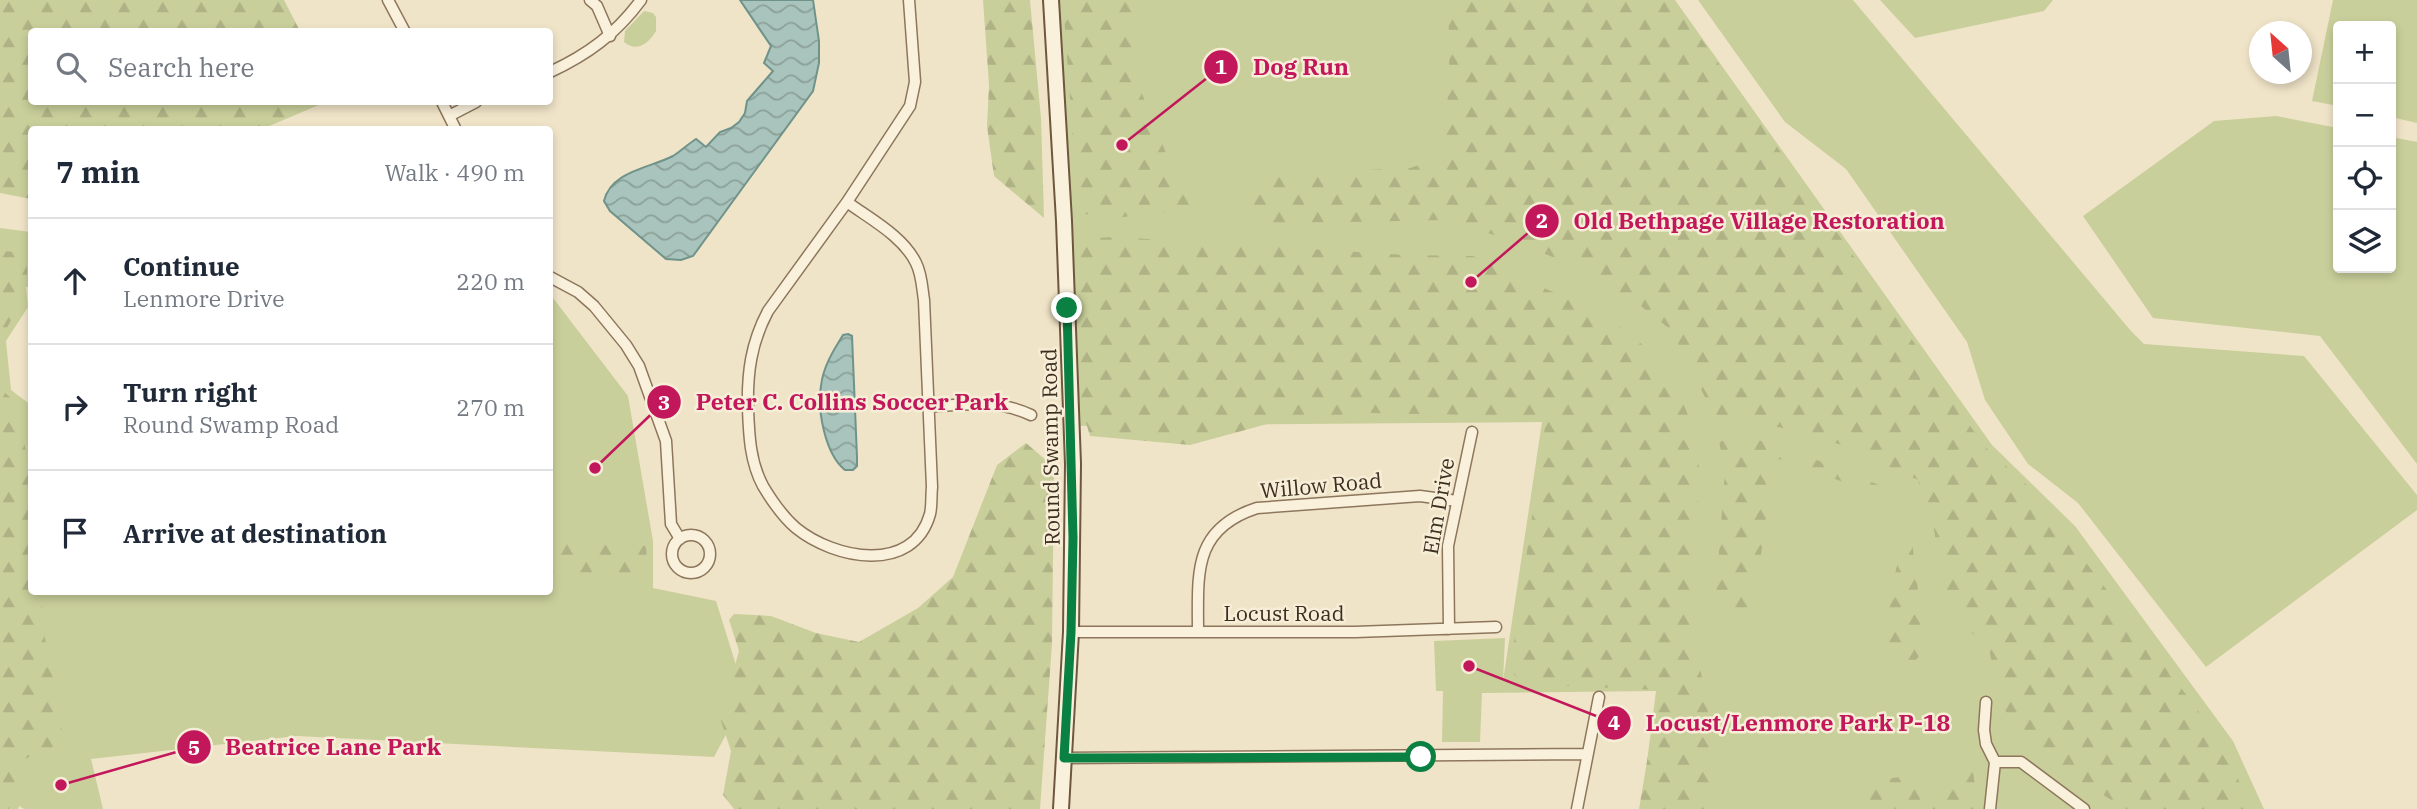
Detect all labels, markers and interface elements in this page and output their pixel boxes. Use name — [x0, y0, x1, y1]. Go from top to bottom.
north arrow — [2249, 21, 2312, 84]
map controls — [2333, 21, 2396, 273]
button: + — [2333, 21, 2396, 84]
search box — [28, 28, 553, 105]
callout: Dog Run — [1204, 45, 1363, 89]
icon: search — [52, 48, 90, 86]
text: Search here — [108, 50, 254, 84]
text: Dog Run — [1253, 51, 1349, 81]
text: 1 — [1215, 52, 1227, 80]
button: − — [2333, 84, 2396, 147]
button: locate — [2333, 147, 2396, 210]
text: 7 min — [56, 152, 140, 191]
text: Walk · 490 m — [384, 157, 525, 187]
callout: Old Bethpage Village Restoration — [1524, 199, 1959, 243]
text: Old Bethpage Village Restoration — [1573, 205, 1945, 235]
text: 2 — [1536, 206, 1548, 234]
button: layers — [2333, 210, 2396, 273]
text: Continue — [123, 249, 240, 283]
icon: ahead — [56, 262, 94, 300]
text: 220 m — [456, 266, 525, 296]
text: Lenmore Drive — [123, 283, 284, 313]
route end — [1051, 292, 1082, 323]
street label: Round Swamp Road — [1034, 348, 1066, 546]
text: Turn right — [123, 375, 257, 409]
callout: Peter C. Collins Soccer Park — [647, 380, 1022, 424]
text: Peter C. Collins Soccer Park — [696, 386, 1009, 416]
icon: right — [56, 388, 94, 426]
text: 3 — [658, 388, 670, 416]
text: 270 m — [456, 392, 525, 422]
text: Round Swamp Road — [123, 409, 339, 439]
street label: Elm Drive — [1416, 455, 1460, 557]
street label: Willow Road — [1259, 466, 1383, 504]
icon: arrive — [56, 514, 94, 552]
text: Arrive at destination — [123, 516, 387, 550]
street label: Locust Road — [1224, 599, 1345, 627]
callout: Locust/Lenmore Park P-18 — [1596, 701, 1964, 745]
text: Locust/Lenmore Park P-18 — [1646, 707, 1950, 737]
text: 4 — [1608, 708, 1620, 736]
callout: Beatrice Lane Park — [176, 725, 455, 769]
text: Beatrice Lane Park — [225, 731, 442, 761]
text: 5 — [188, 733, 200, 761]
route start — [1405, 741, 1436, 772]

